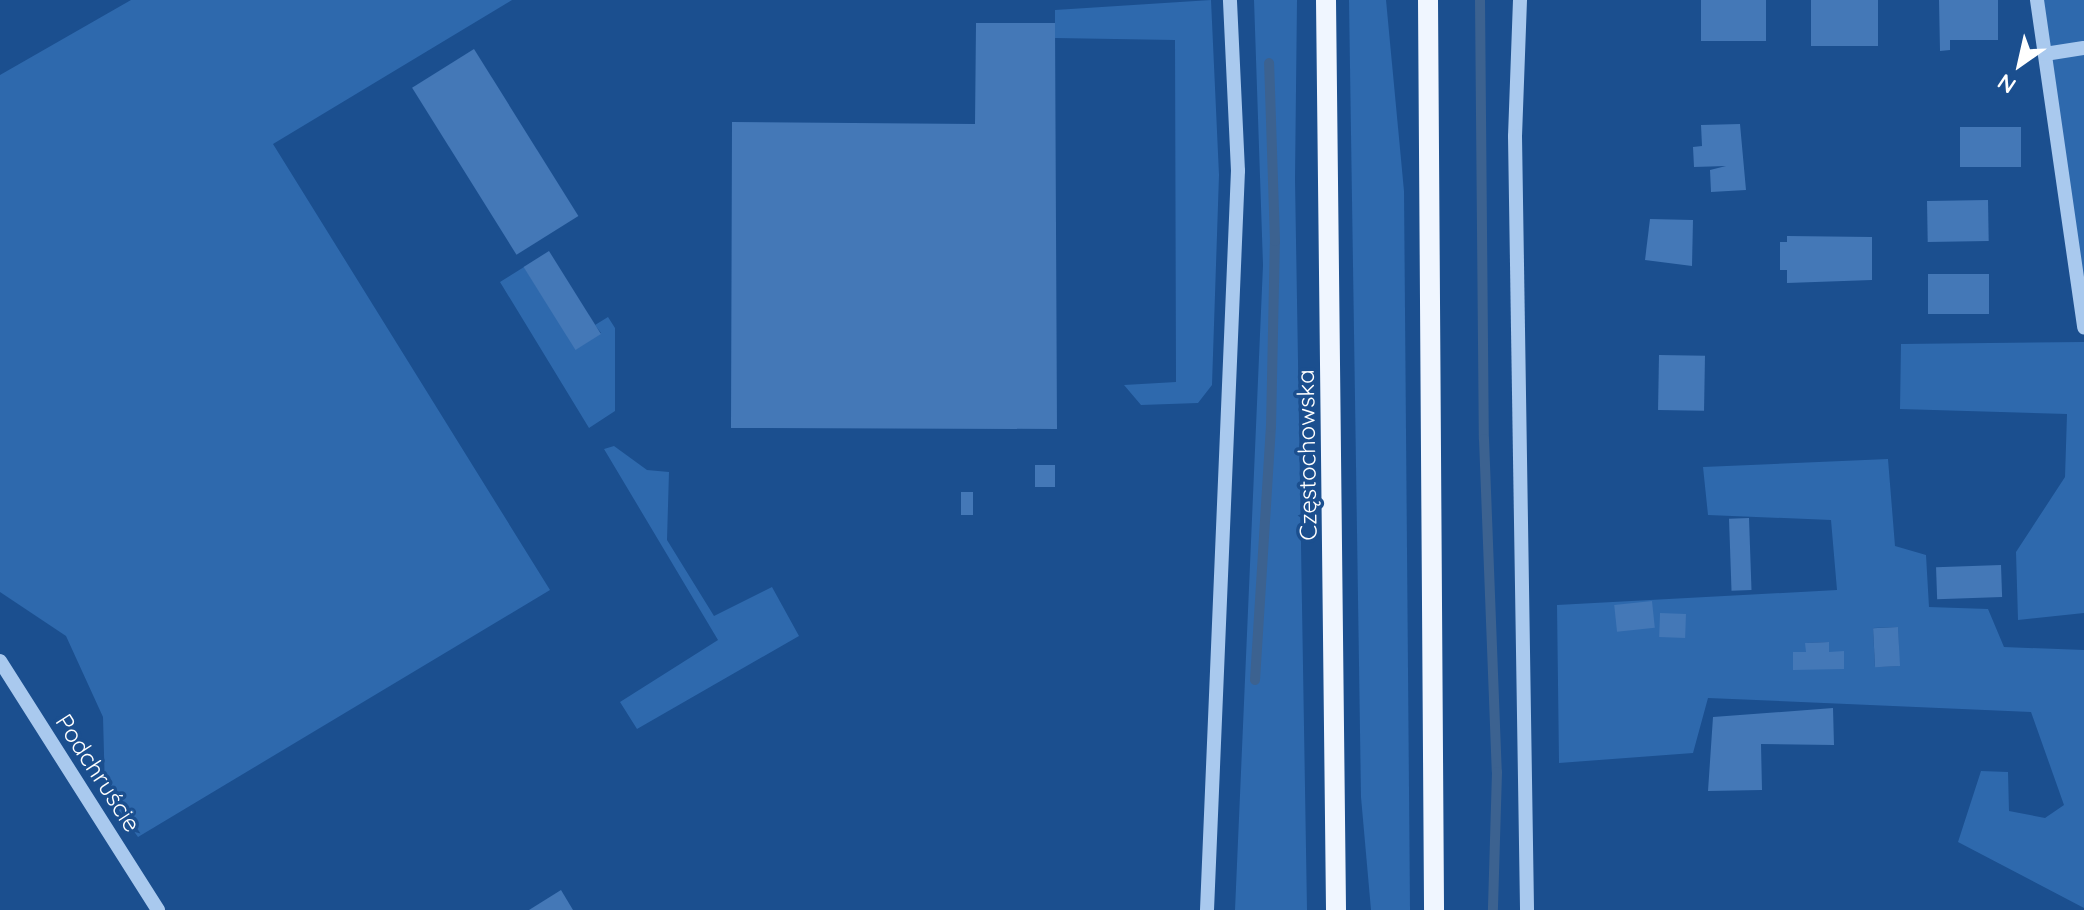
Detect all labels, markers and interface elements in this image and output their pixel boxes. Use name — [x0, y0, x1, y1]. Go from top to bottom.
north arrow — [1980, 24, 2060, 104]
text: N — [1992, 68, 2021, 100]
street label: Częstochowska — [1291, 369, 1323, 541]
street label: Podchruście — [49, 709, 147, 837]

